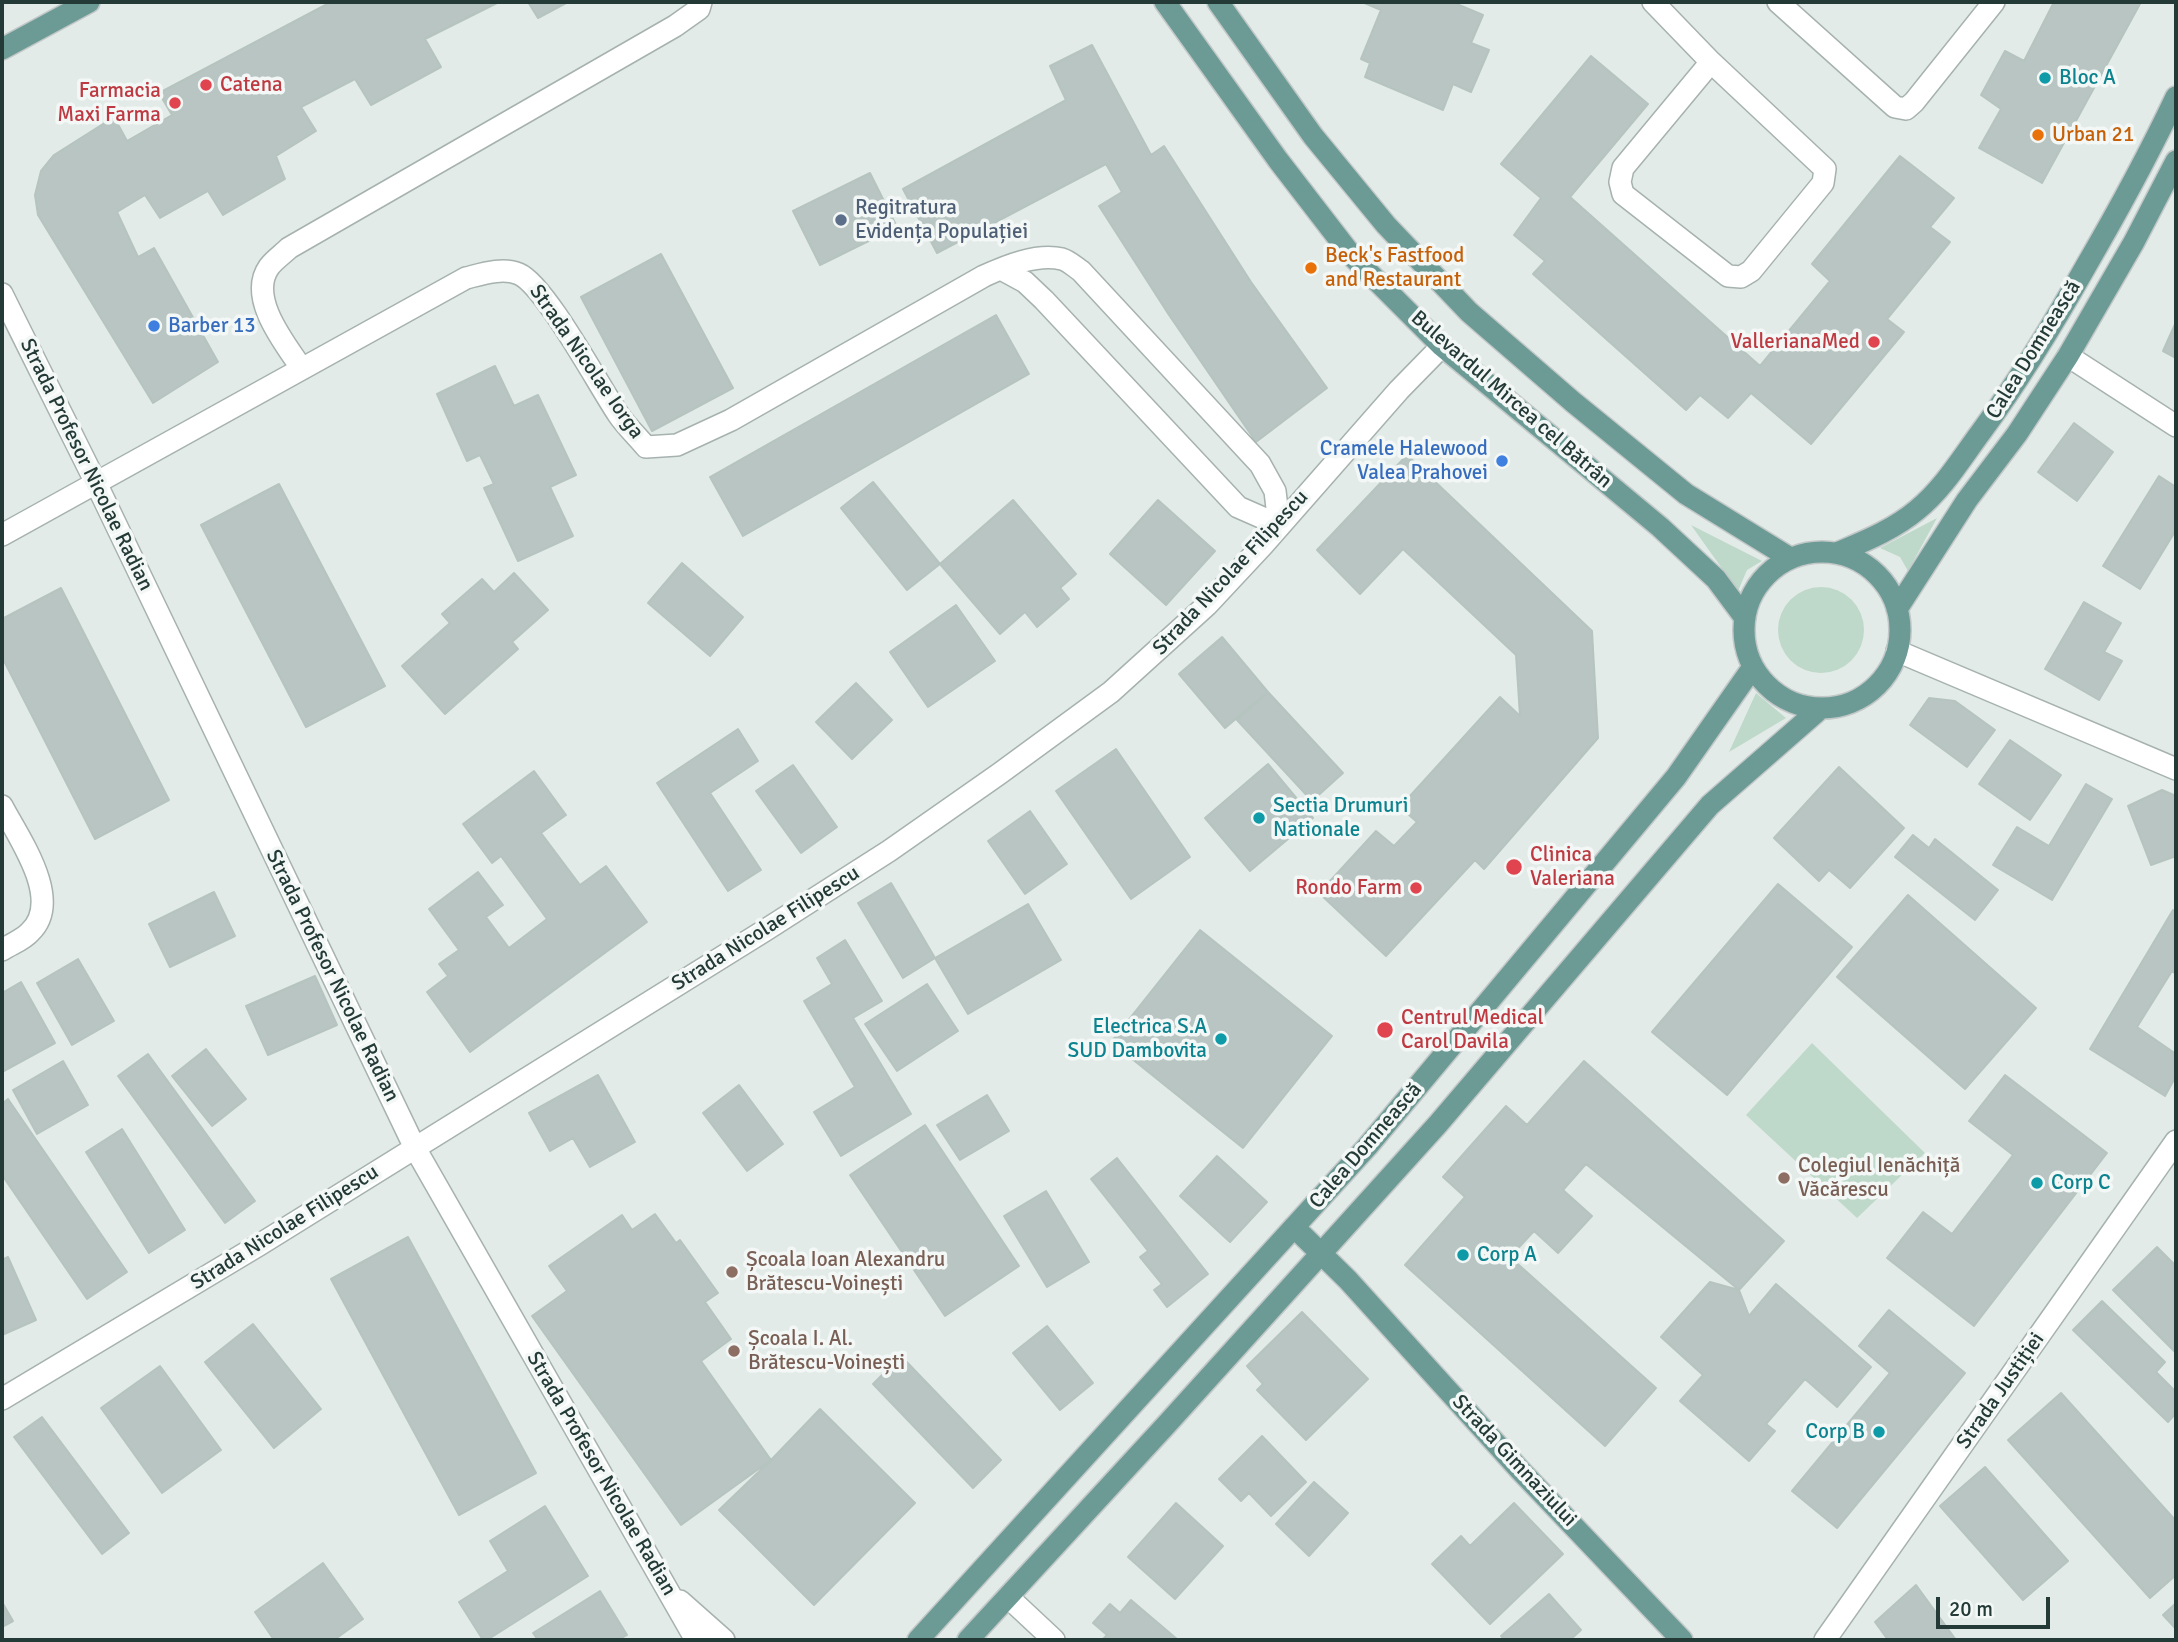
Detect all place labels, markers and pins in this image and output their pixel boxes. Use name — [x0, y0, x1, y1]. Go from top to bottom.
place label: Bloc A — [2059, 65, 2116, 91]
marker: Bloc A — [2037, 70, 2053, 86]
place label: Catena — [220, 72, 283, 98]
marker: Catena — [198, 77, 214, 93]
place label: Farmacia Maxi Farma — [57, 78, 161, 128]
marker: Farmacia Maxi Farma — [167, 95, 183, 111]
place label: Urban 21 — [2052, 122, 2134, 148]
marker: Urban 21 — [2030, 127, 2046, 143]
place label: Regitratura Evidența Populației — [855, 195, 1028, 245]
marker: Regitratura Evidența Populației — [833, 212, 849, 228]
place label: Beck's Fastfood and Restaurant — [1325, 243, 1464, 293]
marker: Beck's Fastfood and Restaurant — [1303, 260, 1319, 276]
place label: Barber 13 — [168, 313, 256, 339]
marker: Barber 13 — [146, 318, 162, 334]
place label: VallerianaMed — [1731, 329, 1860, 355]
marker: VallerianaMed — [1866, 334, 1882, 350]
place label: Cramele Halewood Valea Prahovei — [1320, 436, 1488, 486]
marker: Cramele Halewood Valea Prahovei — [1494, 453, 1510, 469]
place label: Sectia Drumuri Nationale — [1273, 793, 1408, 843]
marker: Sectia Drumuri Nationale — [1251, 810, 1267, 826]
place label: Clinica Valeriana — [1530, 842, 1615, 892]
marker: Clinica Valeriana — [1504, 857, 1524, 877]
place label: Rondo Farm — [1295, 875, 1402, 901]
marker: Rondo Farm — [1408, 880, 1424, 896]
place label: Centrul Medical Carol Davila — [1401, 1005, 1544, 1055]
place label: Electrica S.A SUD Dambovita — [1068, 1014, 1207, 1064]
marker: Centrul Medical Carol Davila — [1375, 1020, 1395, 1040]
marker: Electrica S.A SUD Dambovita — [1213, 1031, 1229, 1047]
place label: Colegiul Ienăchiță Văcărescu — [1798, 1153, 1960, 1203]
marker: Colegiul Ienăchiță Văcărescu — [1776, 1170, 1792, 1186]
place label: Corp C — [2051, 1170, 2111, 1196]
marker: Corp C — [2029, 1175, 2045, 1191]
place label: Corp A — [1477, 1242, 1537, 1268]
place label: Școala Ioan Alexandru Brătescu-Voinești — [746, 1247, 945, 1297]
marker: Corp A — [1455, 1247, 1471, 1263]
marker: Școala Ioan Alexandru Brătescu-Voinești — [724, 1264, 740, 1280]
place label: Școala I. Al. Brătescu-Voinești — [748, 1326, 905, 1376]
marker: Școala I. Al. Brătescu-Voinești — [726, 1343, 742, 1359]
place label: Corp B — [1805, 1419, 1865, 1445]
marker: Corp B — [1871, 1424, 1887, 1440]

